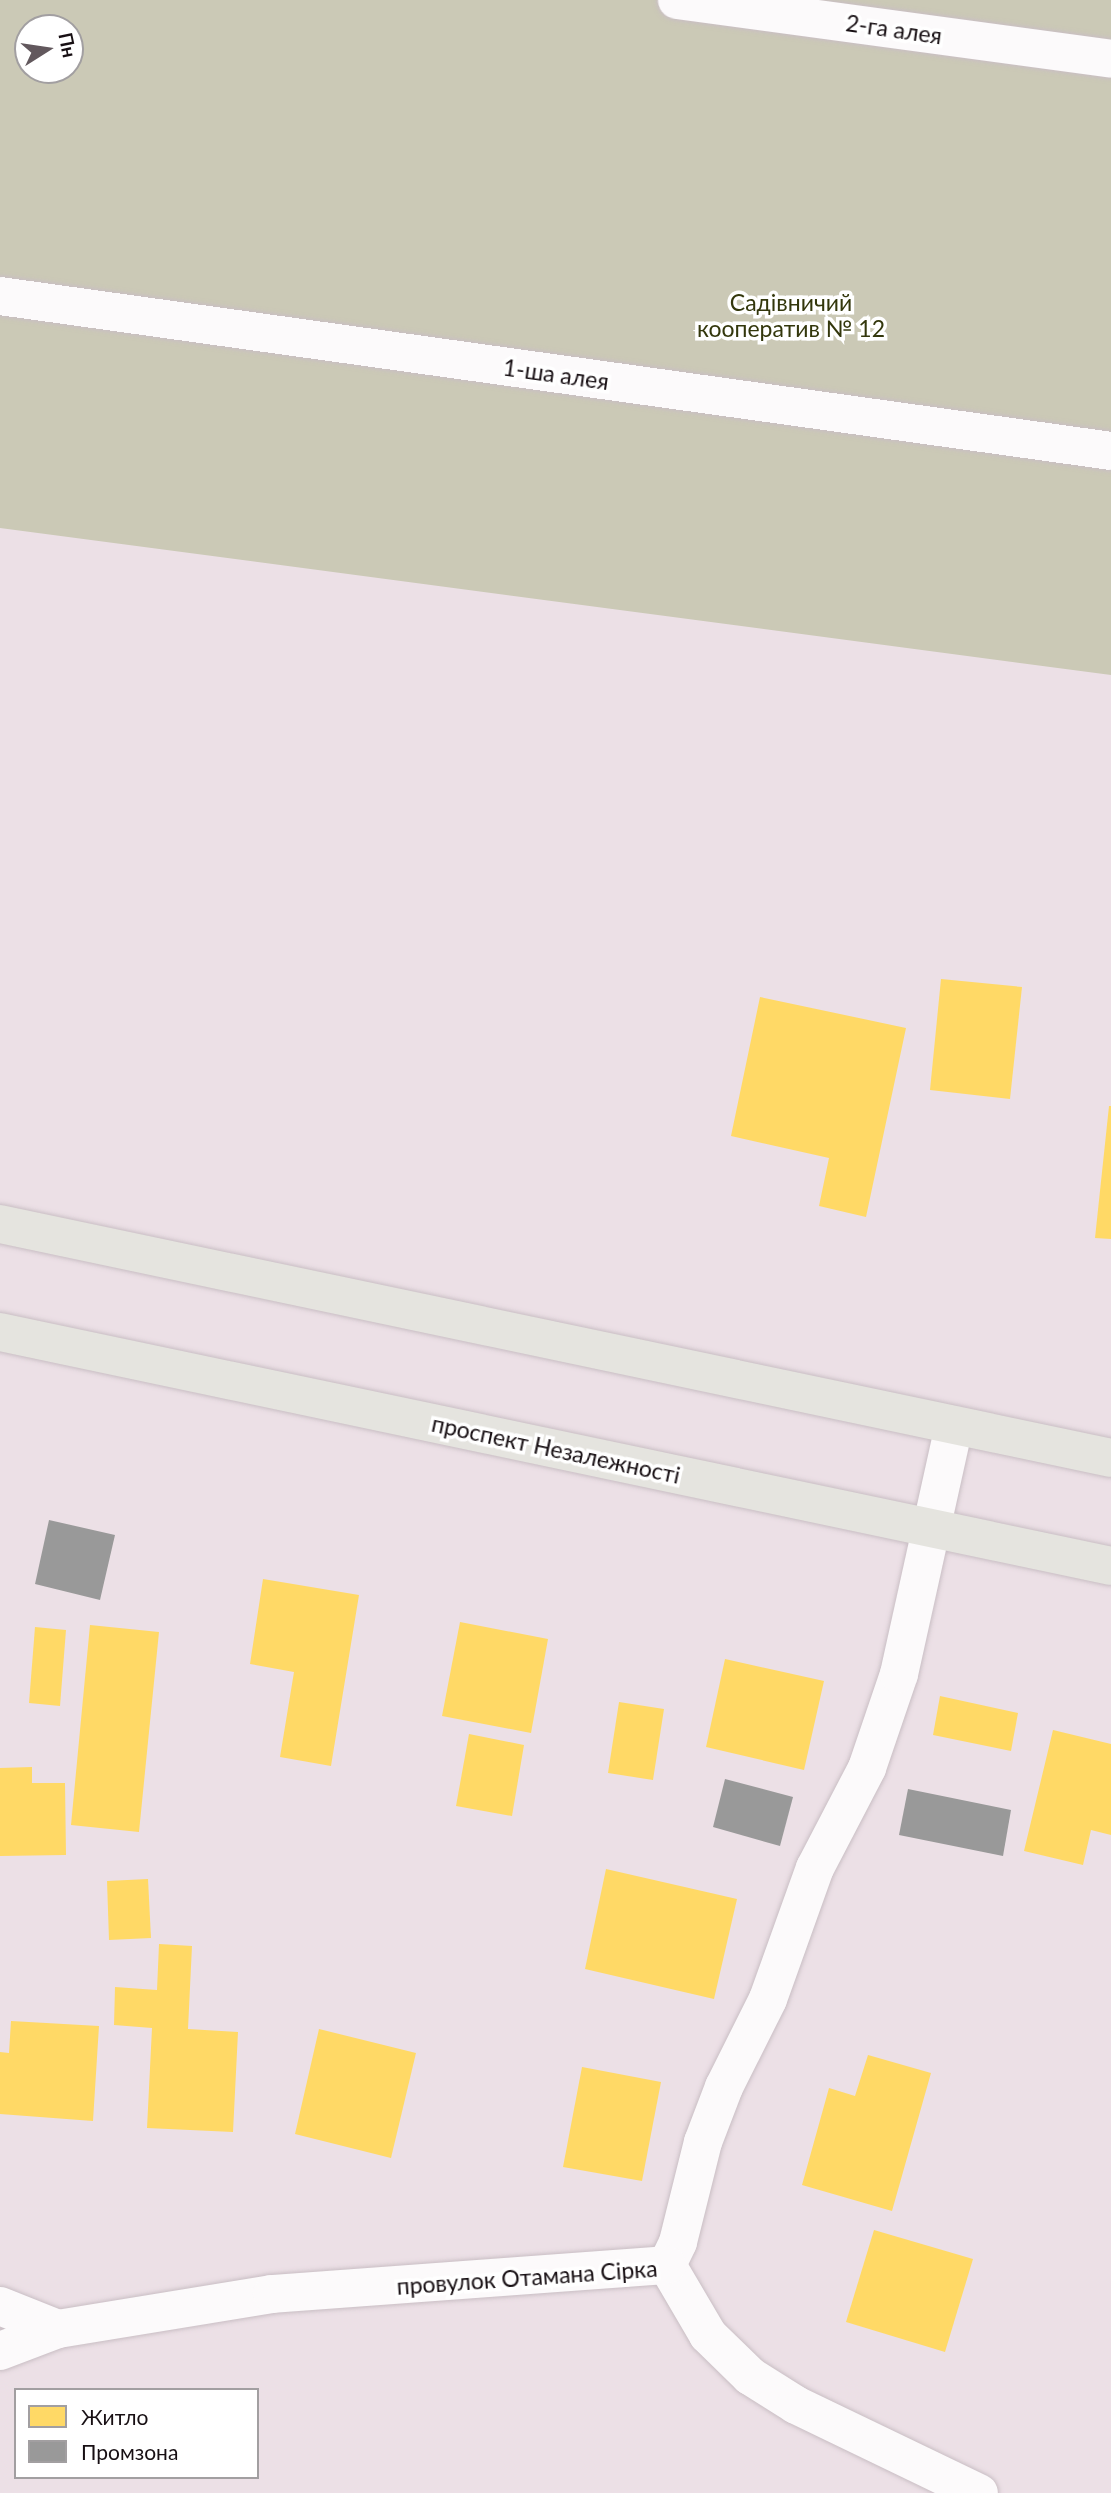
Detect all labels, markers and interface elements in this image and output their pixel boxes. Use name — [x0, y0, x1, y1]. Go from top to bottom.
street label: 2-га алея — [844, 9, 944, 49]
north arrow — [14, 14, 84, 84]
text: Пн — [54, 30, 82, 59]
park label: Садівничий кооператив № 12 — [697, 288, 885, 342]
street label: 1-ша алея — [501, 353, 611, 395]
street label: проспект Незалежності — [429, 1409, 683, 1489]
street label: провулок Отамана Сірка — [396, 2254, 658, 2300]
legend — [14, 2388, 259, 2479]
text: Житло — [81, 2404, 148, 2429]
text: Промзона — [81, 2439, 178, 2464]

